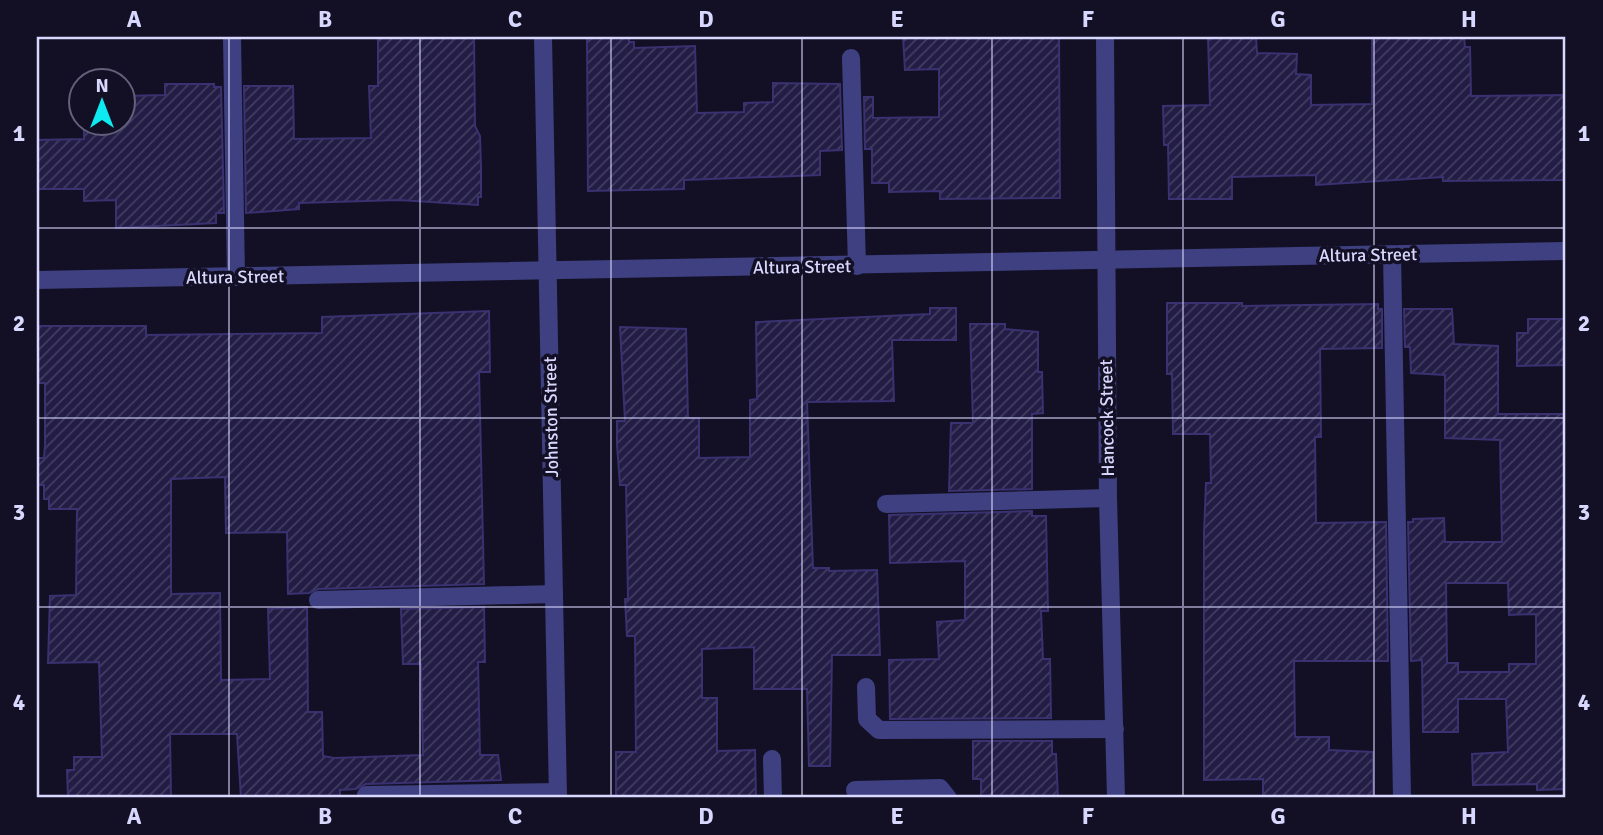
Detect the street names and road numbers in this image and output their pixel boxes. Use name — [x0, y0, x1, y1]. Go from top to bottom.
street label: Altura Street — [1319, 243, 1417, 267]
street label: Altura Street — [753, 255, 851, 279]
street label: Altura Street — [186, 265, 284, 289]
street label: Johnston Street — [539, 356, 563, 478]
street label: Hancock Street — [1095, 359, 1119, 477]

